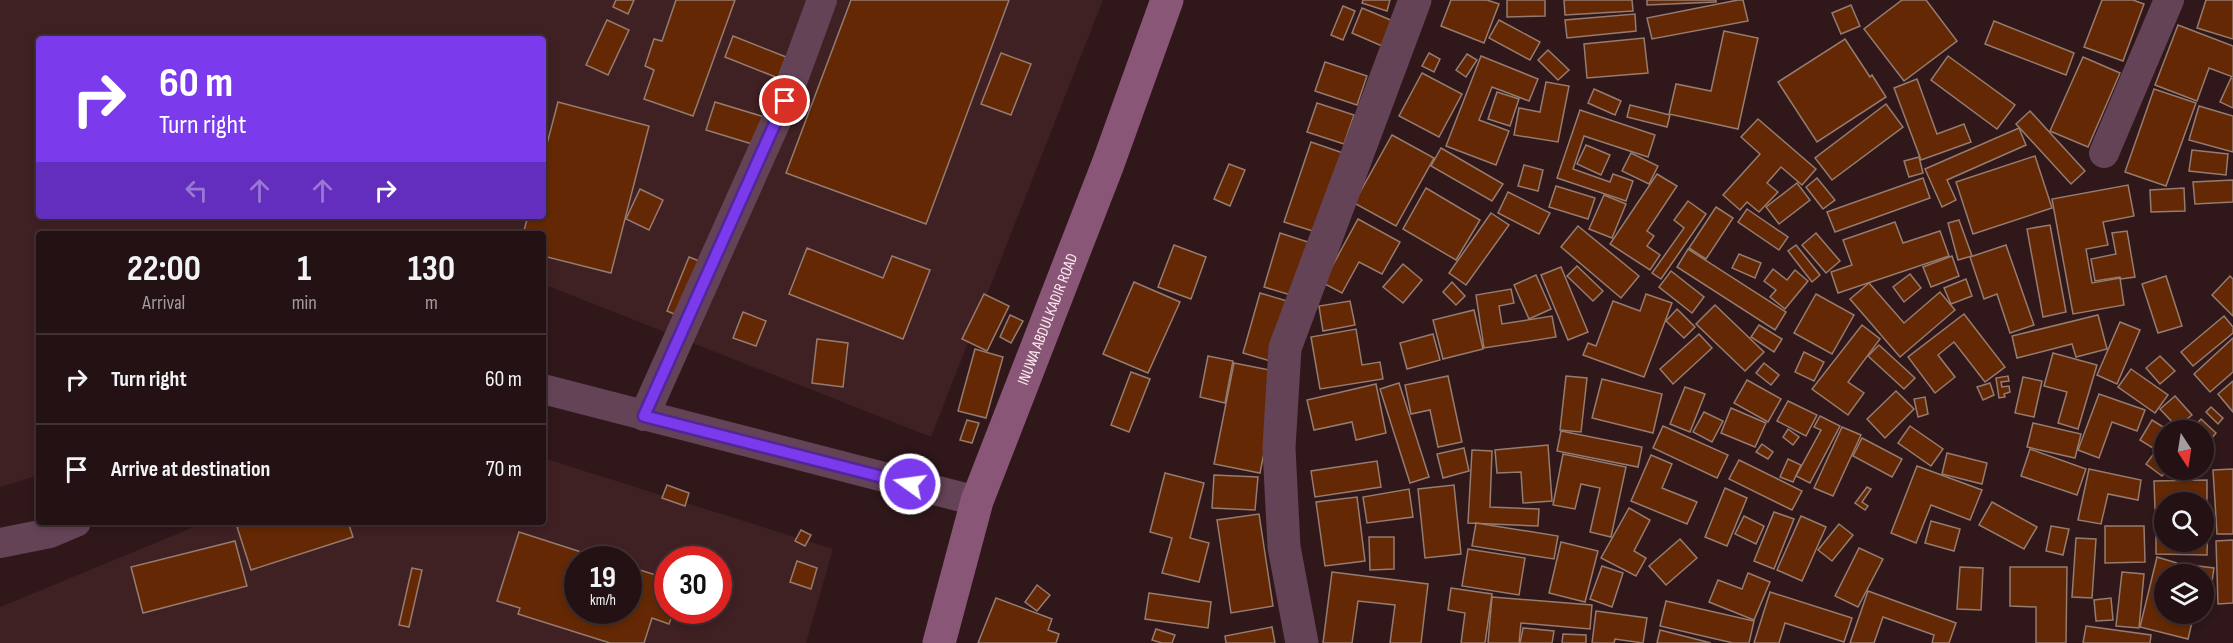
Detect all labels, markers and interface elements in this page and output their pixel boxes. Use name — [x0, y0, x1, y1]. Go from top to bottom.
text: 60 m — [159, 58, 233, 109]
icon: right — [60, 60, 138, 138]
pin — [759, 75, 810, 126]
icon: arrive — [768, 84, 801, 117]
text: Turn right — [159, 109, 246, 141]
icon: left — [180, 174, 213, 207]
icon: ahead — [243, 174, 276, 207]
icon: ahead — [306, 174, 339, 207]
icon: right — [369, 174, 402, 207]
text: 22:00 — [127, 248, 201, 291]
text: 1 — [297, 248, 311, 291]
text: 130 — [408, 248, 455, 291]
street label: INUWA ABDULKADIR ROAD — [1014, 251, 1082, 388]
text: Arrival — [142, 291, 185, 315]
text: min — [292, 291, 317, 315]
text: m — [425, 291, 438, 315]
icon: right — [60, 363, 93, 396]
text: Turn right — [111, 366, 187, 393]
text: 60 m — [485, 366, 522, 393]
north arrow — [2154, 420, 2214, 480]
map controls — [2154, 420, 2214, 624]
position arrow — [878, 452, 942, 516]
icon: arrive — [60, 453, 93, 486]
text: Arrive at destination — [111, 456, 270, 483]
text: 70 m — [486, 456, 522, 483]
button: search — [2154, 492, 2214, 552]
speed limit sign: 30 — [654, 546, 732, 624]
text: 19 — [590, 560, 616, 596]
button: layers — [2154, 564, 2214, 624]
text: km/h — [590, 591, 616, 610]

